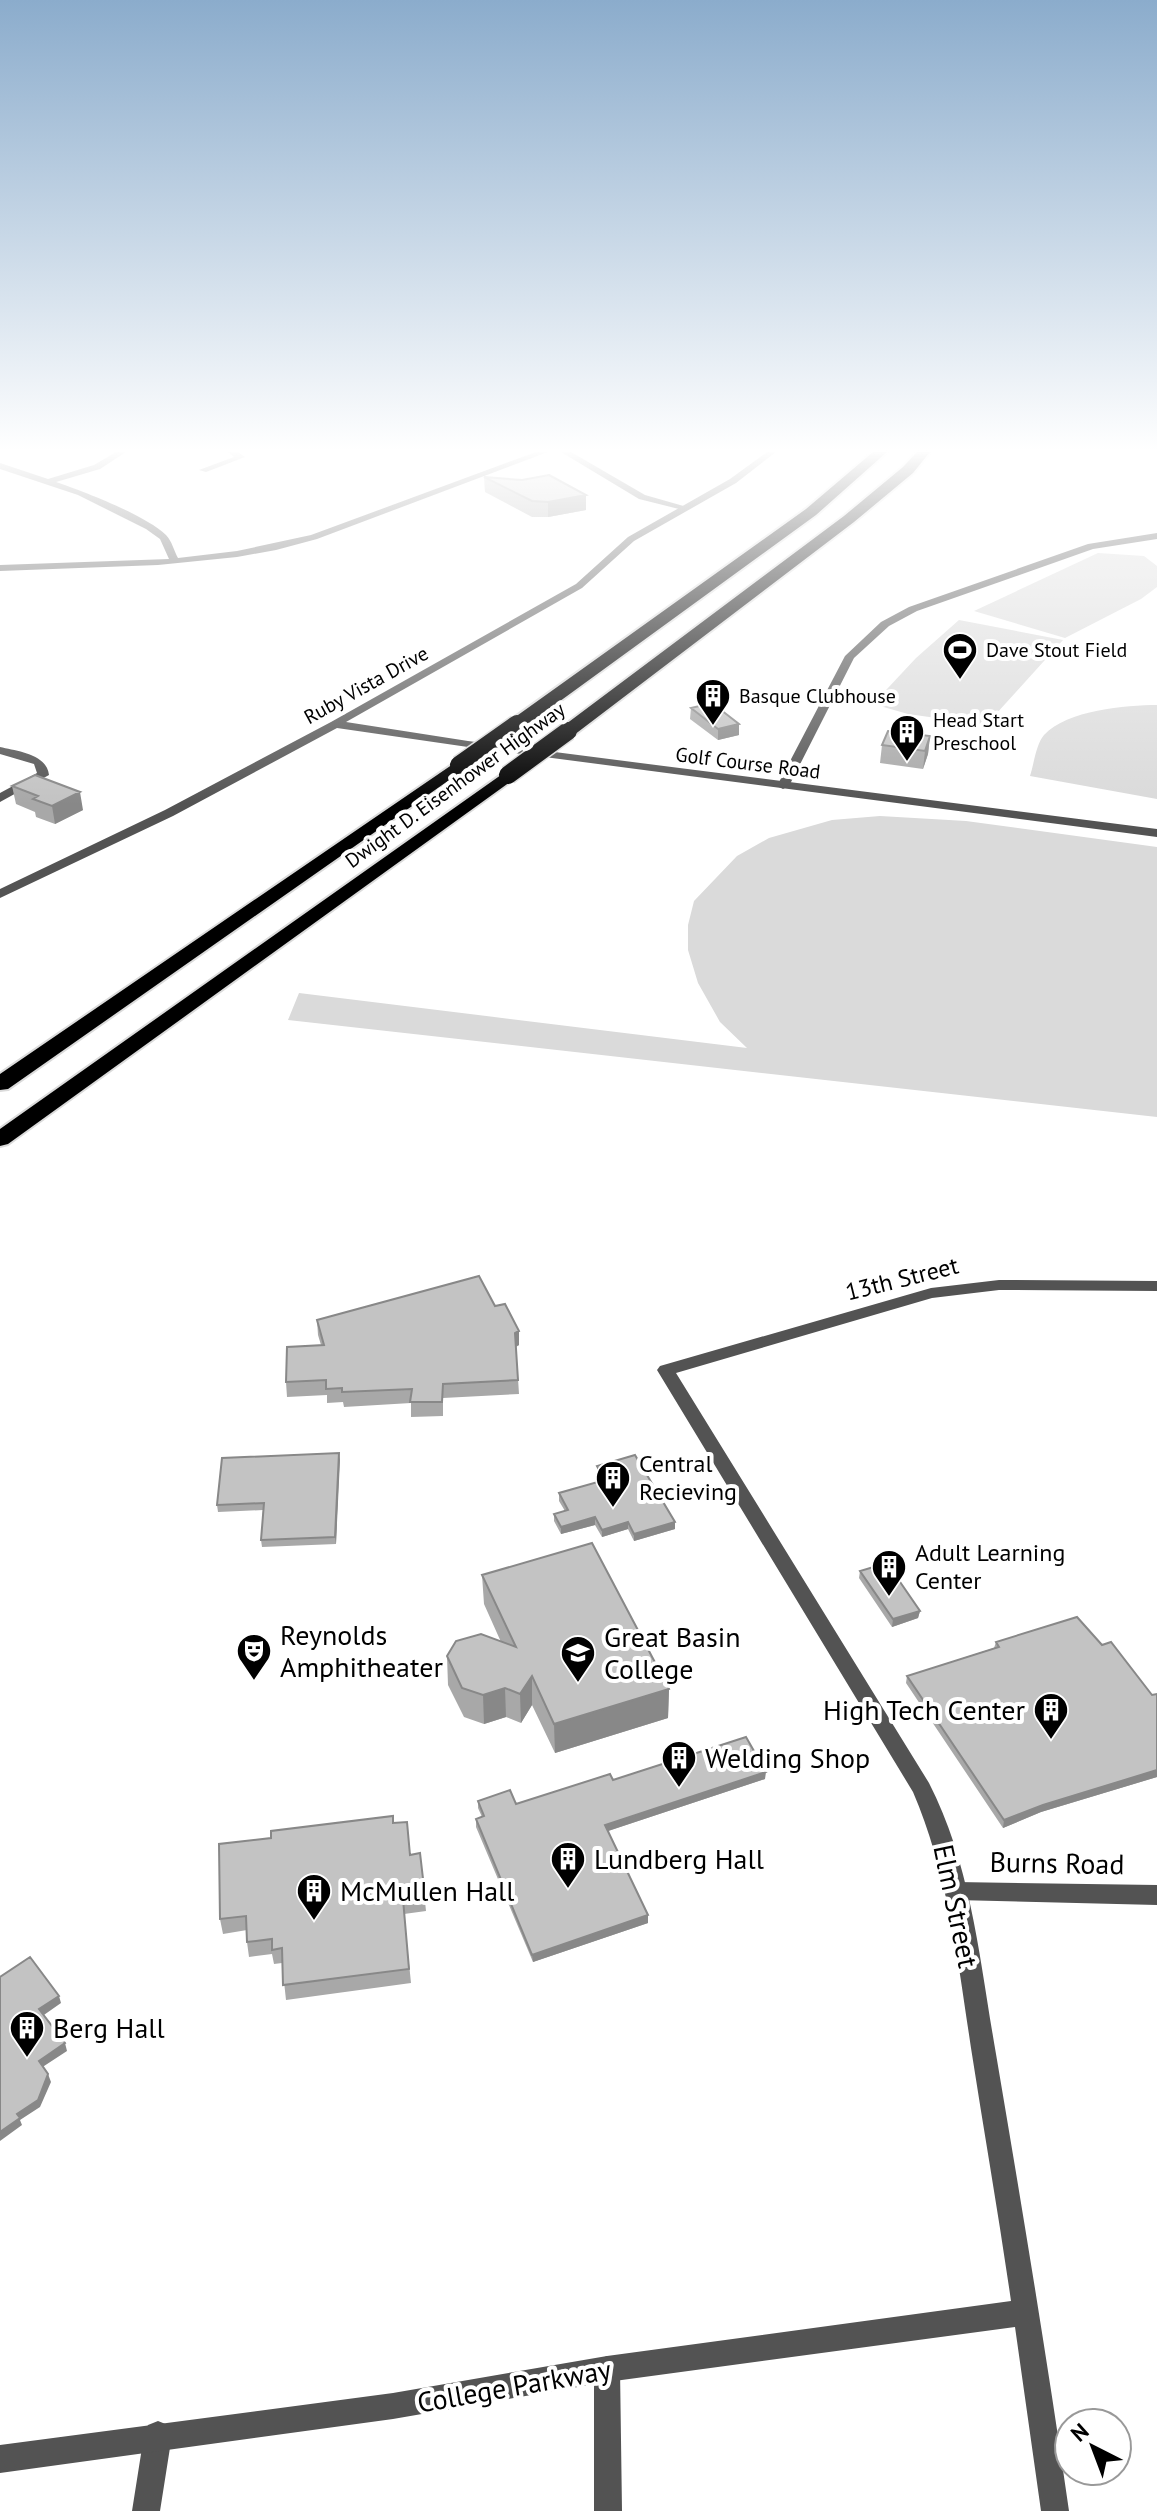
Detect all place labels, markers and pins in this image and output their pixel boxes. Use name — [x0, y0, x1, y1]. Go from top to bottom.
sports icon: Dave Stout Field — [941, 631, 979, 681]
place label: Dave Stout Field — [986, 637, 1127, 663]
building icon: Basque Clubhouse — [694, 677, 732, 727]
place label: Basque Clubhouse — [739, 683, 896, 709]
place label: Head Start Preschool — [933, 707, 1024, 756]
building icon: Head Start Preschool — [888, 713, 926, 763]
place label: Central Recieving — [639, 1448, 737, 1507]
building icon: Central Recieving — [594, 1459, 632, 1509]
place label: Adult Learning Center — [915, 1537, 1065, 1596]
building icon: Adult Learning Center — [870, 1548, 908, 1598]
place label: Reynolds Amphitheater — [280, 1616, 443, 1685]
place label: Great Basin College — [604, 1618, 741, 1687]
theatre icon: Reynolds Amphitheater — [235, 1632, 273, 1682]
school or university icon: Great Basin College — [559, 1634, 597, 1684]
place label: High Tech Center — [823, 1691, 1025, 1728]
building icon: High Tech Center — [1032, 1691, 1070, 1741]
building icon: Welding Shop — [660, 1739, 698, 1789]
place label: Welding Shop — [705, 1739, 870, 1776]
building icon: Lundberg Hall — [549, 1840, 587, 1890]
place label: Lundberg Hall — [594, 1840, 764, 1877]
building icon: McMullen Hall — [295, 1872, 333, 1922]
place label: McMullen Hall — [340, 1872, 514, 1909]
building icon: Berg Hall — [8, 2009, 46, 2059]
place label: Berg Hall — [53, 2009, 165, 2046]

